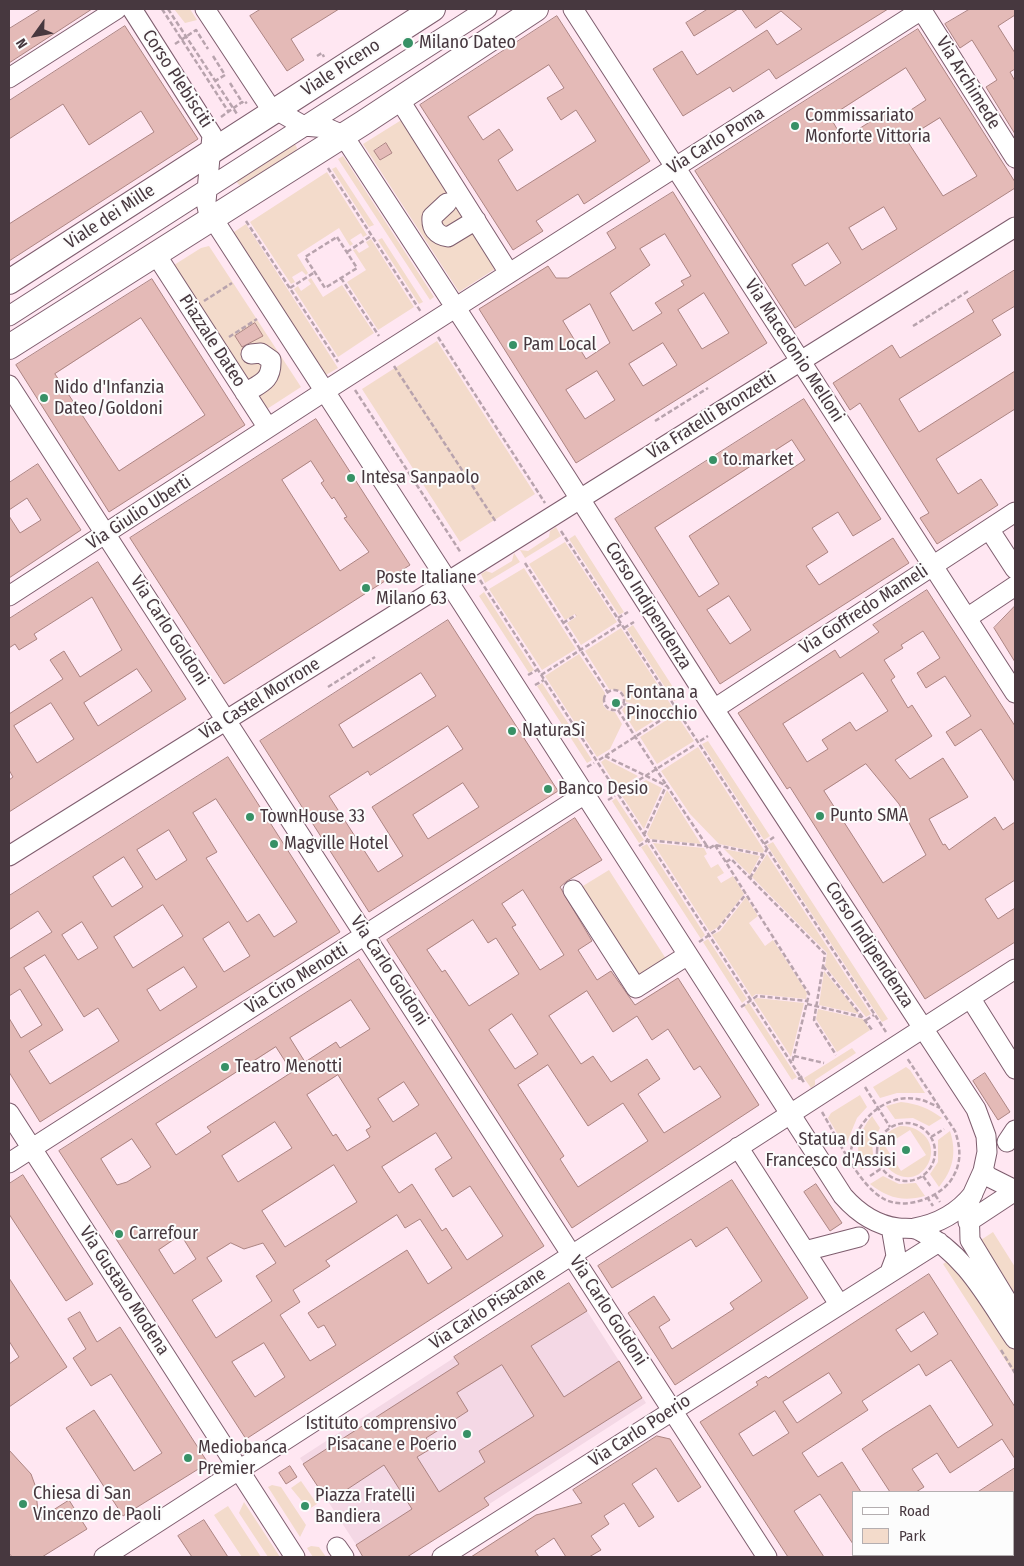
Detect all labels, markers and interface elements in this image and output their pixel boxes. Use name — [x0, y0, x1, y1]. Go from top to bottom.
north arrow — [10, 10, 60, 60]
street label: Corso Plebisciti — [137, 26, 217, 132]
place label: Milano Dateo — [419, 32, 516, 54]
street label: Via Archimede — [931, 33, 1005, 133]
text: N — [12, 35, 31, 51]
street label: Viale Piceno — [298, 35, 384, 101]
marker: Milano Dateo — [401, 36, 415, 50]
street label: Via Carlo Poma — [664, 103, 768, 179]
place label: Commissariato Monforte Vittoria — [805, 105, 931, 148]
marker: Commissariato Monforte Vittoria — [789, 120, 801, 132]
street label: Viale dei Mille — [61, 180, 159, 254]
street label: Via Macedonio Melloni — [740, 275, 848, 427]
street label: Piazzale Dateo — [174, 291, 250, 391]
place label: Pam Local — [523, 334, 596, 356]
marker: Pam Local — [507, 339, 519, 351]
street label: Via Fratelli Bronzetti — [643, 368, 781, 464]
place label: Nido d'Infanzia Dateo/Goldoni — [54, 377, 164, 419]
marker: Nido d'Infanzia Dateo/Goldoni — [38, 392, 50, 404]
place label: to.market — [723, 449, 794, 471]
marker: to.market — [707, 454, 719, 466]
place label: Intesa Sanpaolo — [361, 467, 479, 489]
street label: Via Giulio Uberti — [83, 471, 195, 555]
marker: Intesa Sanpaolo — [345, 472, 357, 484]
street label: Corso Indipendenza — [600, 538, 696, 674]
street label: Via Goffredo Mameli — [796, 560, 932, 660]
place label: Poste Italiane Milano 63 — [376, 567, 476, 610]
street label: Via Carlo Goldoni — [125, 572, 213, 690]
marker: Poste Italiane Milano 63 — [360, 582, 372, 594]
street label: Via Castel Morrone — [196, 653, 324, 745]
place label: Fontana a Pinocchio — [626, 682, 698, 724]
marker: Fontana a Pinocchio — [610, 697, 622, 709]
place label: NaturaSì — [522, 720, 585, 742]
marker: NaturaSì — [506, 725, 518, 737]
place label: Banco Desio — [558, 778, 648, 800]
marker: Banco Desio — [542, 783, 554, 795]
place label: Punto SMA — [830, 805, 908, 827]
place label: TownHouse 33 — [260, 806, 365, 828]
marker: Punto SMA — [814, 810, 826, 822]
marker: TownHouse 33 — [244, 811, 256, 823]
place label: Magville Hotel — [284, 833, 389, 855]
marker: Magville Hotel — [268, 838, 280, 850]
street label: Corso Indipendenza — [820, 878, 918, 1012]
street label: Via Carlo Goldoni — [345, 912, 433, 1030]
street label: Via Ciro Menotti — [242, 939, 352, 1019]
place label: Teatro Menotti — [235, 1056, 342, 1078]
marker: Teatro Menotti — [219, 1061, 231, 1073]
place label: Statua di San Francesco d'Assisi — [766, 1129, 896, 1172]
marker: Statua di San Francesco d'Assisi — [900, 1144, 912, 1156]
street label: Via Gustavo Modena — [74, 1223, 174, 1359]
place label: Carrefour — [129, 1223, 198, 1245]
marker: Carrefour — [113, 1228, 125, 1240]
street label: Via Carlo Goldoni — [564, 1252, 652, 1370]
street label: Via Carlo Pisacane — [426, 1263, 550, 1355]
street label: Via Carlo Poerio — [585, 1390, 695, 1472]
place label: Istituto comprensivo Pisacane e Poerio — [306, 1413, 457, 1456]
marker: Istituto comprensivo Pisacane e Poerio — [461, 1428, 473, 1440]
place label: Mediobanca Premier — [198, 1437, 287, 1480]
marker: Mediobanca Premier — [182, 1452, 194, 1464]
place label: Chiesa di San Vincenzo de Paoli — [33, 1483, 161, 1526]
place label: Piazza Fratelli Bandiera — [315, 1485, 415, 1528]
legend — [852, 1491, 1014, 1556]
marker: Chiesa di San Vincenzo de Paoli — [17, 1498, 29, 1510]
marker: Piazza Fratelli Bandiera — [299, 1500, 311, 1512]
text: Road — [899, 1502, 930, 1520]
text: Park — [899, 1527, 926, 1545]

